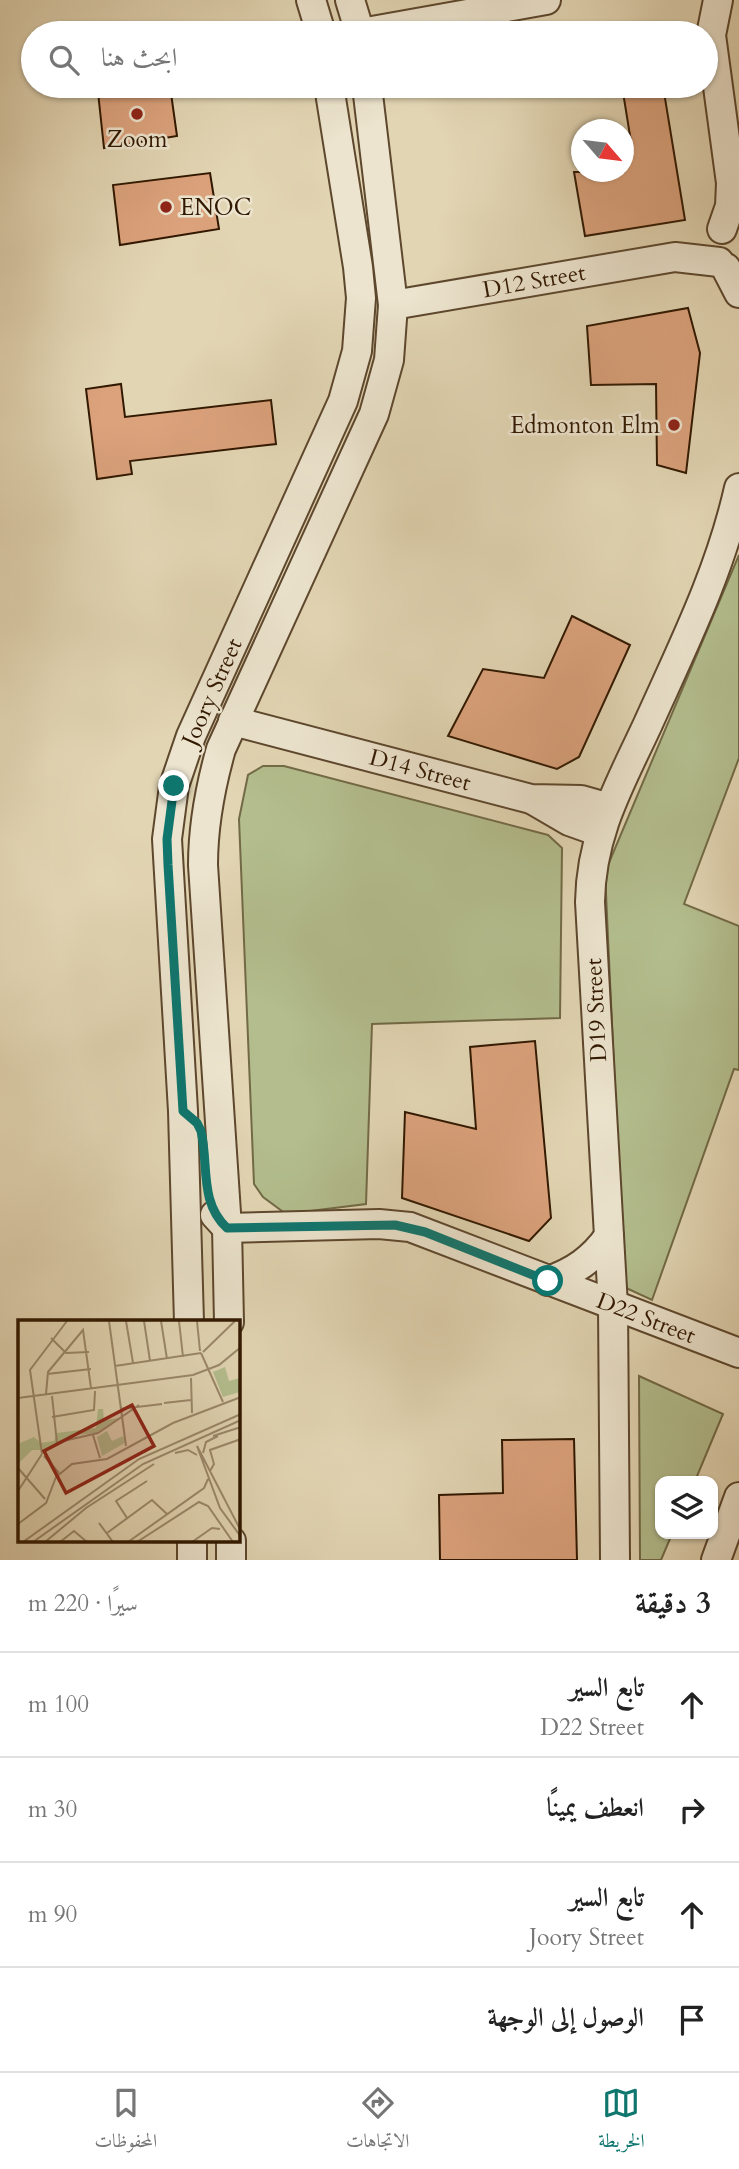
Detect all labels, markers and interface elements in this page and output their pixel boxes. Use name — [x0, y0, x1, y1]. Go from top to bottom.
search box — [21, 21, 718, 98]
text: ابحث هنا — [101, 40, 177, 75]
icon: search — [45, 41, 83, 79]
marker: Zoom — [129, 106, 145, 122]
north arrow — [571, 119, 634, 182]
place label: Zoom — [107, 124, 168, 155]
place label: ENOC — [180, 192, 251, 223]
marker: ENOC — [158, 199, 174, 215]
street label: D12 Street — [480, 257, 588, 305]
place label: Edmonton Elm — [510, 410, 661, 441]
marker: Edmonton Elm — [666, 417, 682, 433]
street label: Joory Street — [173, 633, 249, 753]
street label: D14 Street — [366, 742, 474, 798]
route end — [158, 770, 189, 801]
street label: D19 Street — [578, 957, 614, 1063]
route start — [532, 1265, 563, 1296]
street label: D22 Street — [592, 1285, 700, 1351]
inset map — [18, 1320, 240, 1542]
map controls — [655, 1476, 718, 1539]
button: layers — [655, 1476, 718, 1539]
text: 3 دقيقة — [635, 1583, 711, 1624]
text: سيرًا · 220 m — [28, 1588, 138, 1619]
text: تابع السير — [569, 1670, 644, 1705]
icon: ahead — [673, 1686, 711, 1724]
text: 100 m — [28, 1689, 89, 1720]
text: D22 Street — [540, 1712, 644, 1743]
text: انعطف يمينًا — [546, 1790, 644, 1825]
icon: right — [673, 1791, 711, 1829]
text: 30 m — [28, 1794, 77, 1825]
text: تابع السير — [569, 1880, 644, 1915]
icon: ahead — [673, 1896, 711, 1934]
text: 90 m — [28, 1899, 77, 1930]
text: Joory Street — [529, 1922, 644, 1953]
text: الوصول إلى الوجهة — [488, 2000, 644, 2035]
icon: arrive — [673, 2001, 711, 2039]
tab: المحفوظات — [94, 2084, 157, 2159]
tab: الاتجاهات — [346, 2084, 409, 2159]
tab: الخريطة — [598, 2084, 645, 2159]

